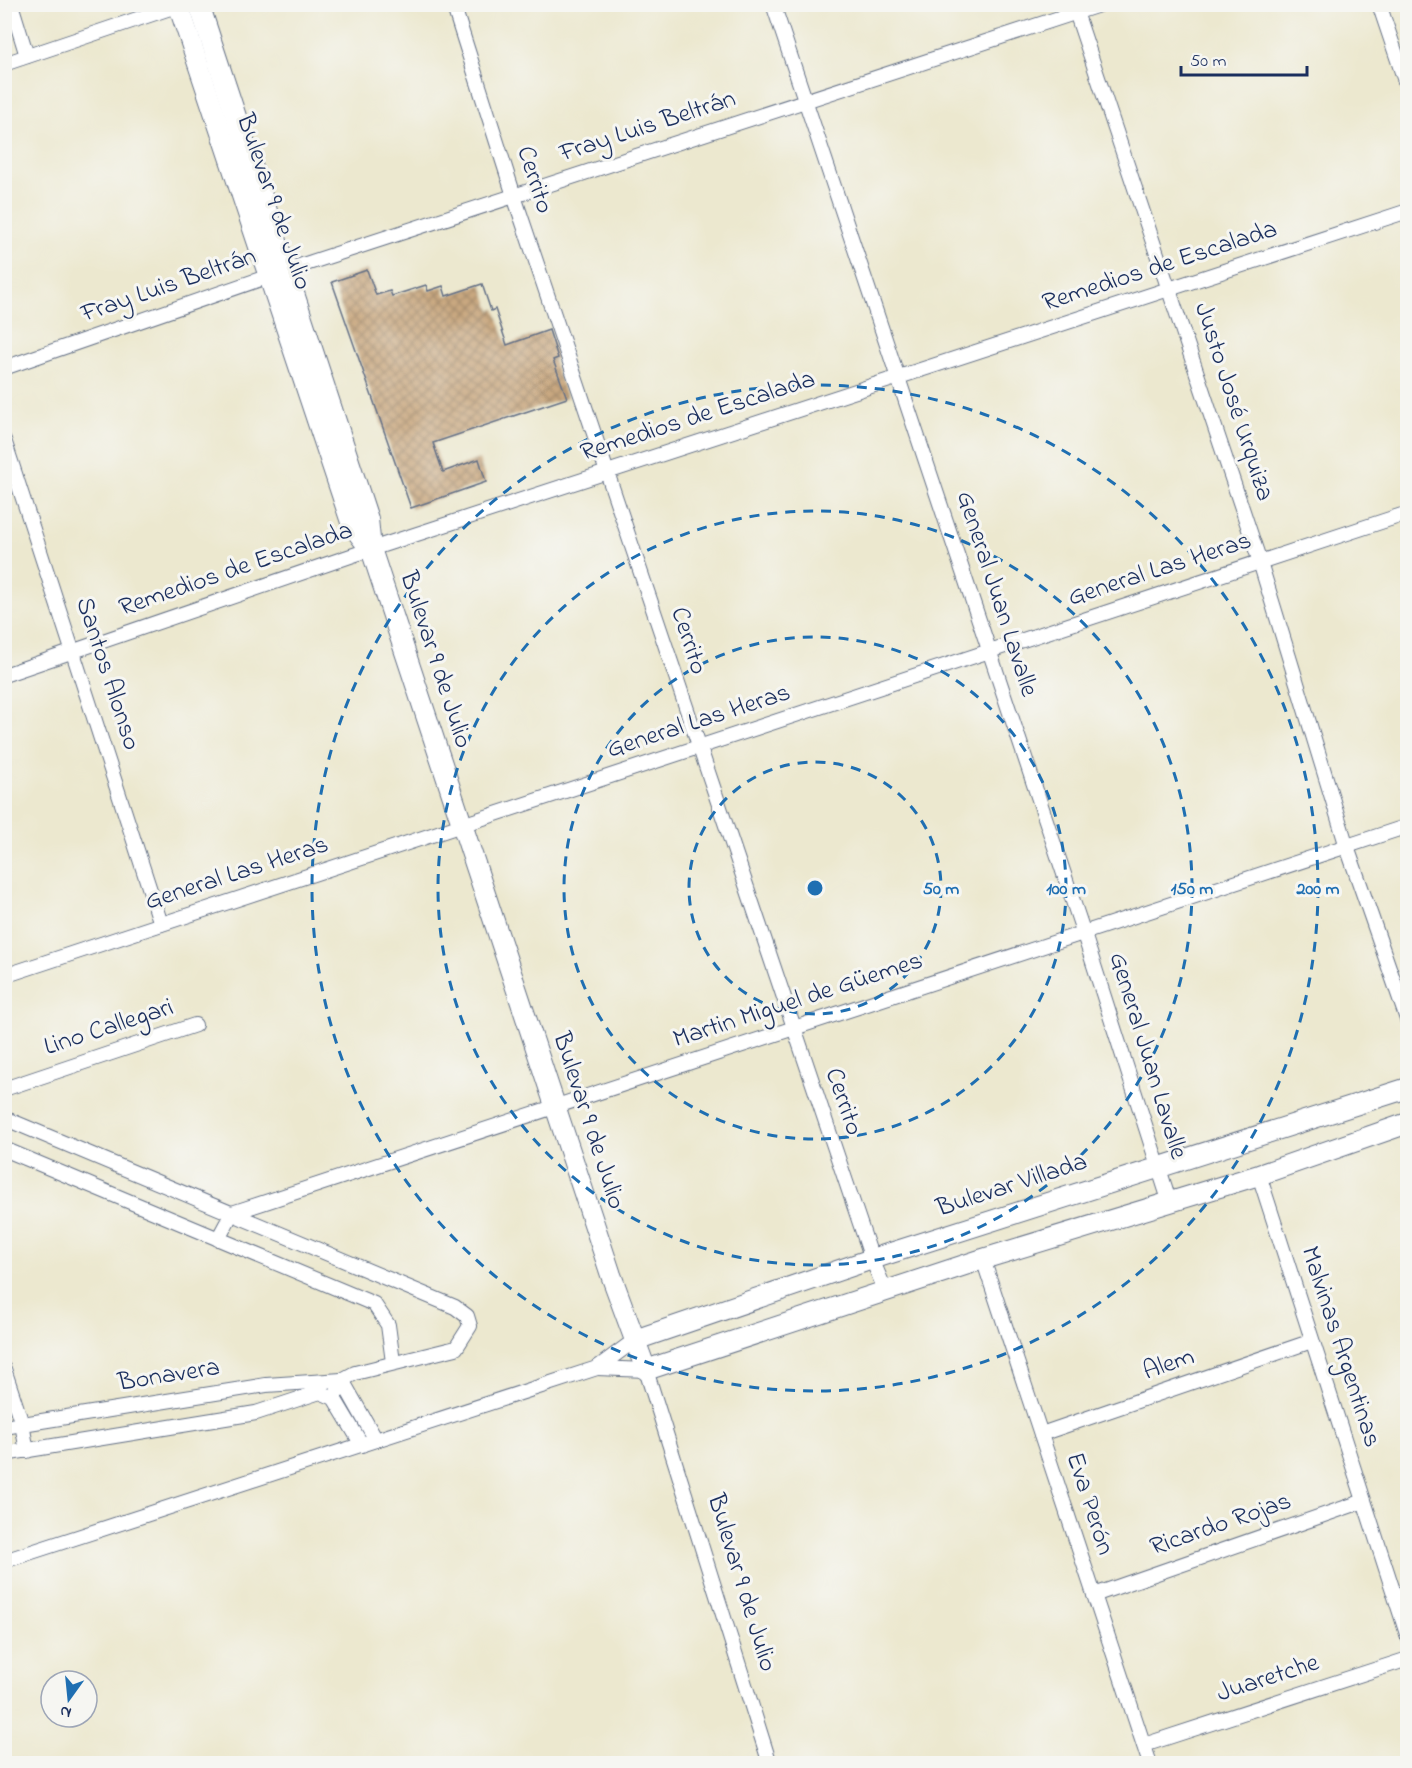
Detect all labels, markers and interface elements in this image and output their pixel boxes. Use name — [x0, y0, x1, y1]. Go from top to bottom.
scale bar — [1181, 39, 1307, 77]
text: 50 m — [1190, 49, 1227, 75]
street label: Fray Luis Beltrán — [554, 81, 741, 174]
street label: Bulevar 9 de Julio — [225, 108, 321, 295]
street label: Cerrito — [505, 141, 563, 219]
street label: Remedios de Escalada — [1038, 211, 1282, 323]
street label: Fray Luis Beltrán — [75, 238, 262, 334]
street label: Justo José Urquiza — [1183, 298, 1283, 506]
street label: Remedios de Escalada — [576, 361, 820, 473]
street label: General Juan Lavalle — [945, 486, 1047, 702]
street label: Remedios de Escalada — [114, 512, 358, 628]
street label: General Las Heras — [1063, 522, 1257, 618]
street label: Bulevar 9 de Julio — [388, 566, 482, 753]
street label: Santos Alonso — [64, 593, 150, 755]
street label: Cerrito — [659, 602, 717, 680]
street label: General Las Heras — [602, 674, 796, 770]
street label: General Las Heras — [140, 826, 334, 922]
text: 50 m — [923, 877, 959, 903]
text: 100 m — [1046, 877, 1086, 903]
text: 150 m — [1171, 877, 1213, 903]
text: 200 m — [1296, 877, 1340, 903]
centre of rings — [805, 878, 825, 898]
street label: Martin Miguel de Güemes — [668, 943, 928, 1059]
street label: General Juan Lavalle — [1097, 948, 1197, 1164]
street label: Lino Callegari — [39, 989, 179, 1067]
street label: Bulevar 9 de Julio — [541, 1027, 635, 1214]
street label: Cerrito — [814, 1063, 872, 1141]
street label: Bulevar Villada — [931, 1144, 1092, 1229]
street label: Malvinas Argentinas — [1290, 1242, 1390, 1452]
street label: Alem — [1138, 1339, 1200, 1391]
street label: Bonavera — [114, 1349, 223, 1403]
street label: Eva Perón — [1055, 1448, 1123, 1560]
street label: Ricardo Rojas — [1145, 1483, 1297, 1567]
street label: Bulevar 9 de Julio — [696, 1488, 786, 1677]
street label: Juaretche — [1212, 1645, 1324, 1713]
north arrow — [39, 1669, 99, 1729]
text: N — [57, 1699, 74, 1725]

